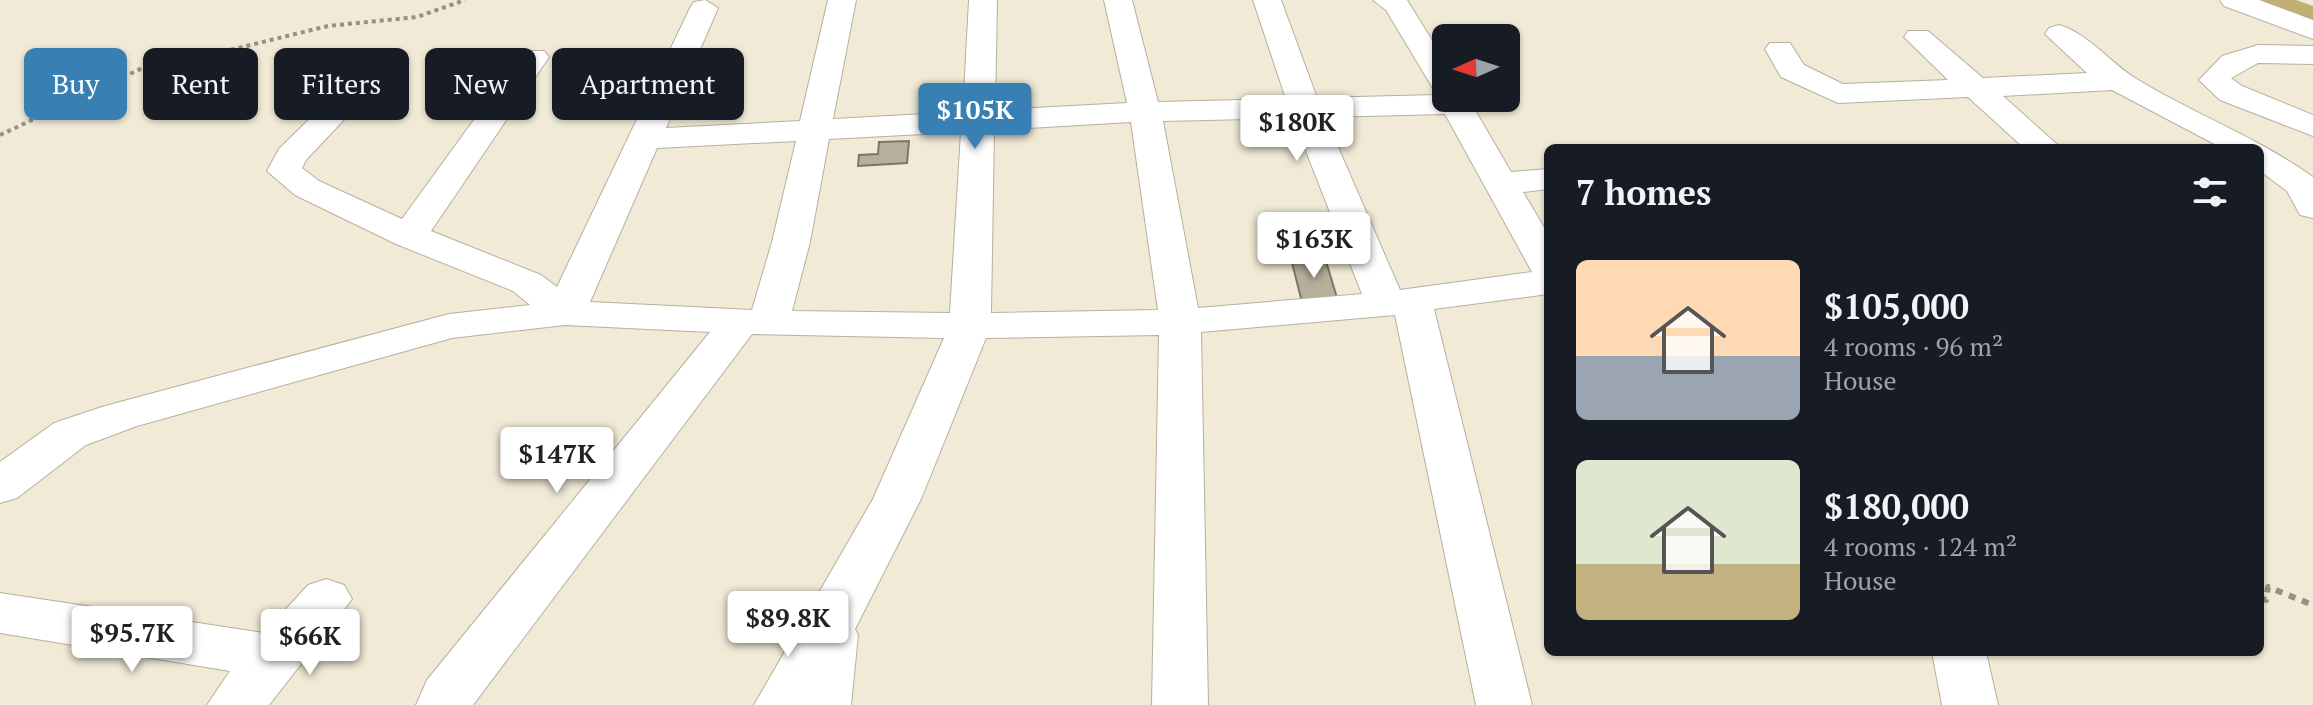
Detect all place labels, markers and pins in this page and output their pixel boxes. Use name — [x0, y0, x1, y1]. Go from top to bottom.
pin: $105K — [919, 83, 1031, 151]
pin: $180K — [1241, 95, 1353, 163]
pin: $163K — [1258, 212, 1370, 280]
pin: $147K — [501, 427, 613, 495]
pin: $89.8K — [723, 591, 853, 659]
pin: $95.7K — [67, 606, 197, 674]
pin: $66K — [263, 609, 357, 677]

